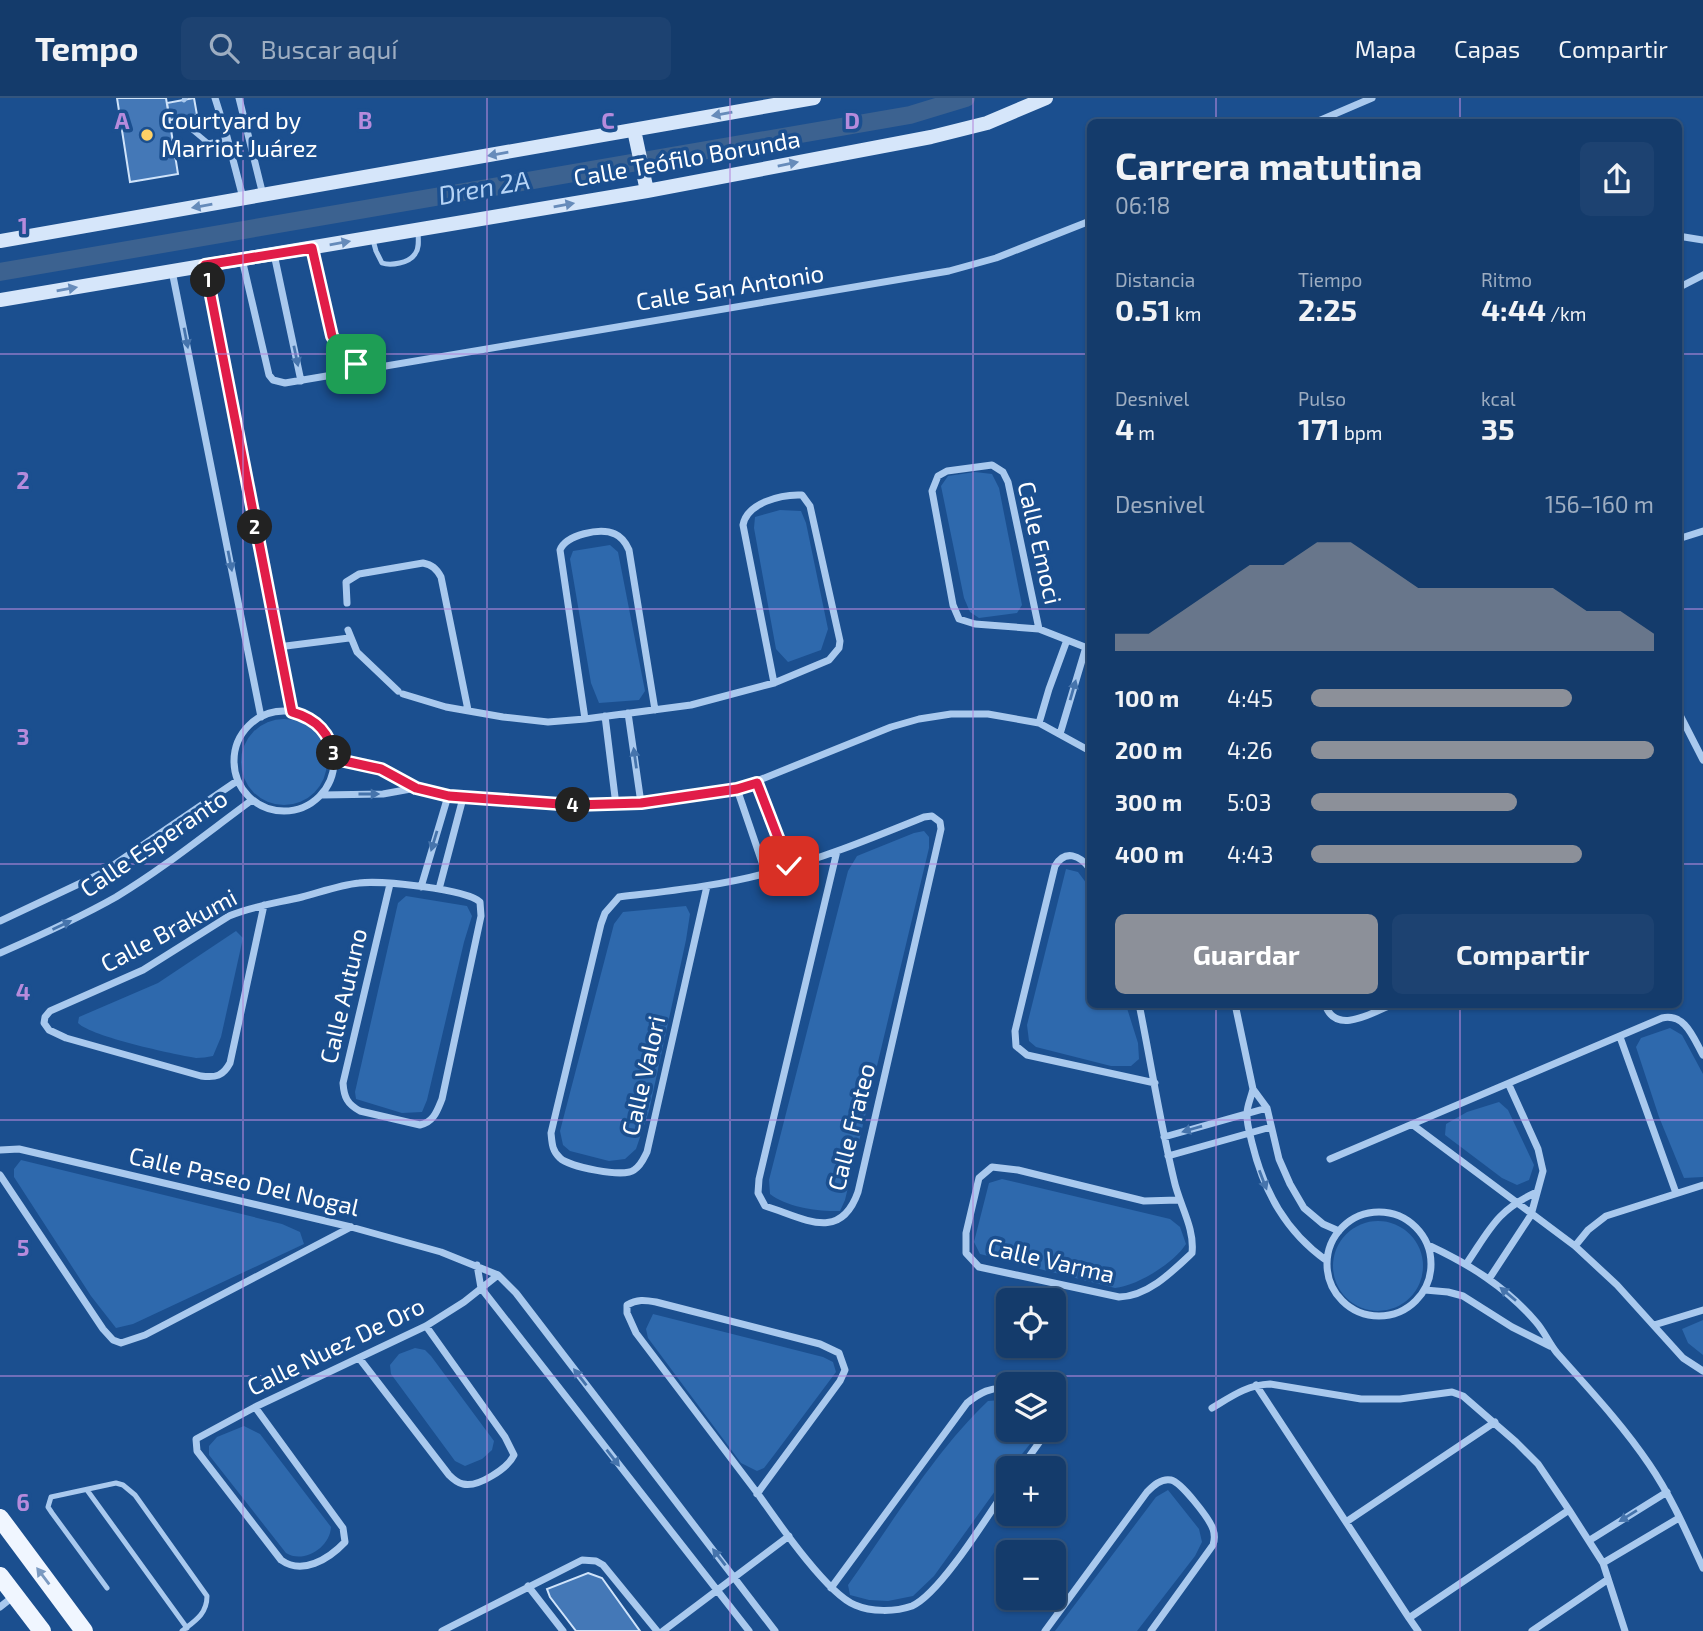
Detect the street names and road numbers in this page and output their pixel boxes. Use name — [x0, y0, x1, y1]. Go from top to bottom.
street label: Calle Teófilo Borunda — [571, 123, 802, 192]
street label: Calle San Antonio — [634, 257, 826, 316]
street label: Calle Emoci — [1012, 478, 1069, 607]
street label: Calle Esperanto — [74, 783, 232, 903]
street label: Calle Brakumi — [95, 882, 241, 978]
street label: Calle Autuno — [313, 925, 372, 1066]
street label: Calle Valori — [615, 1013, 670, 1138]
street label: Calle Frateo — [821, 1060, 880, 1193]
street label: Calle Paseo Del Nogal — [126, 1140, 362, 1221]
street label: Calle Varma — [985, 1231, 1118, 1288]
street label: Calle Nuez De Oro — [242, 1290, 429, 1401]

